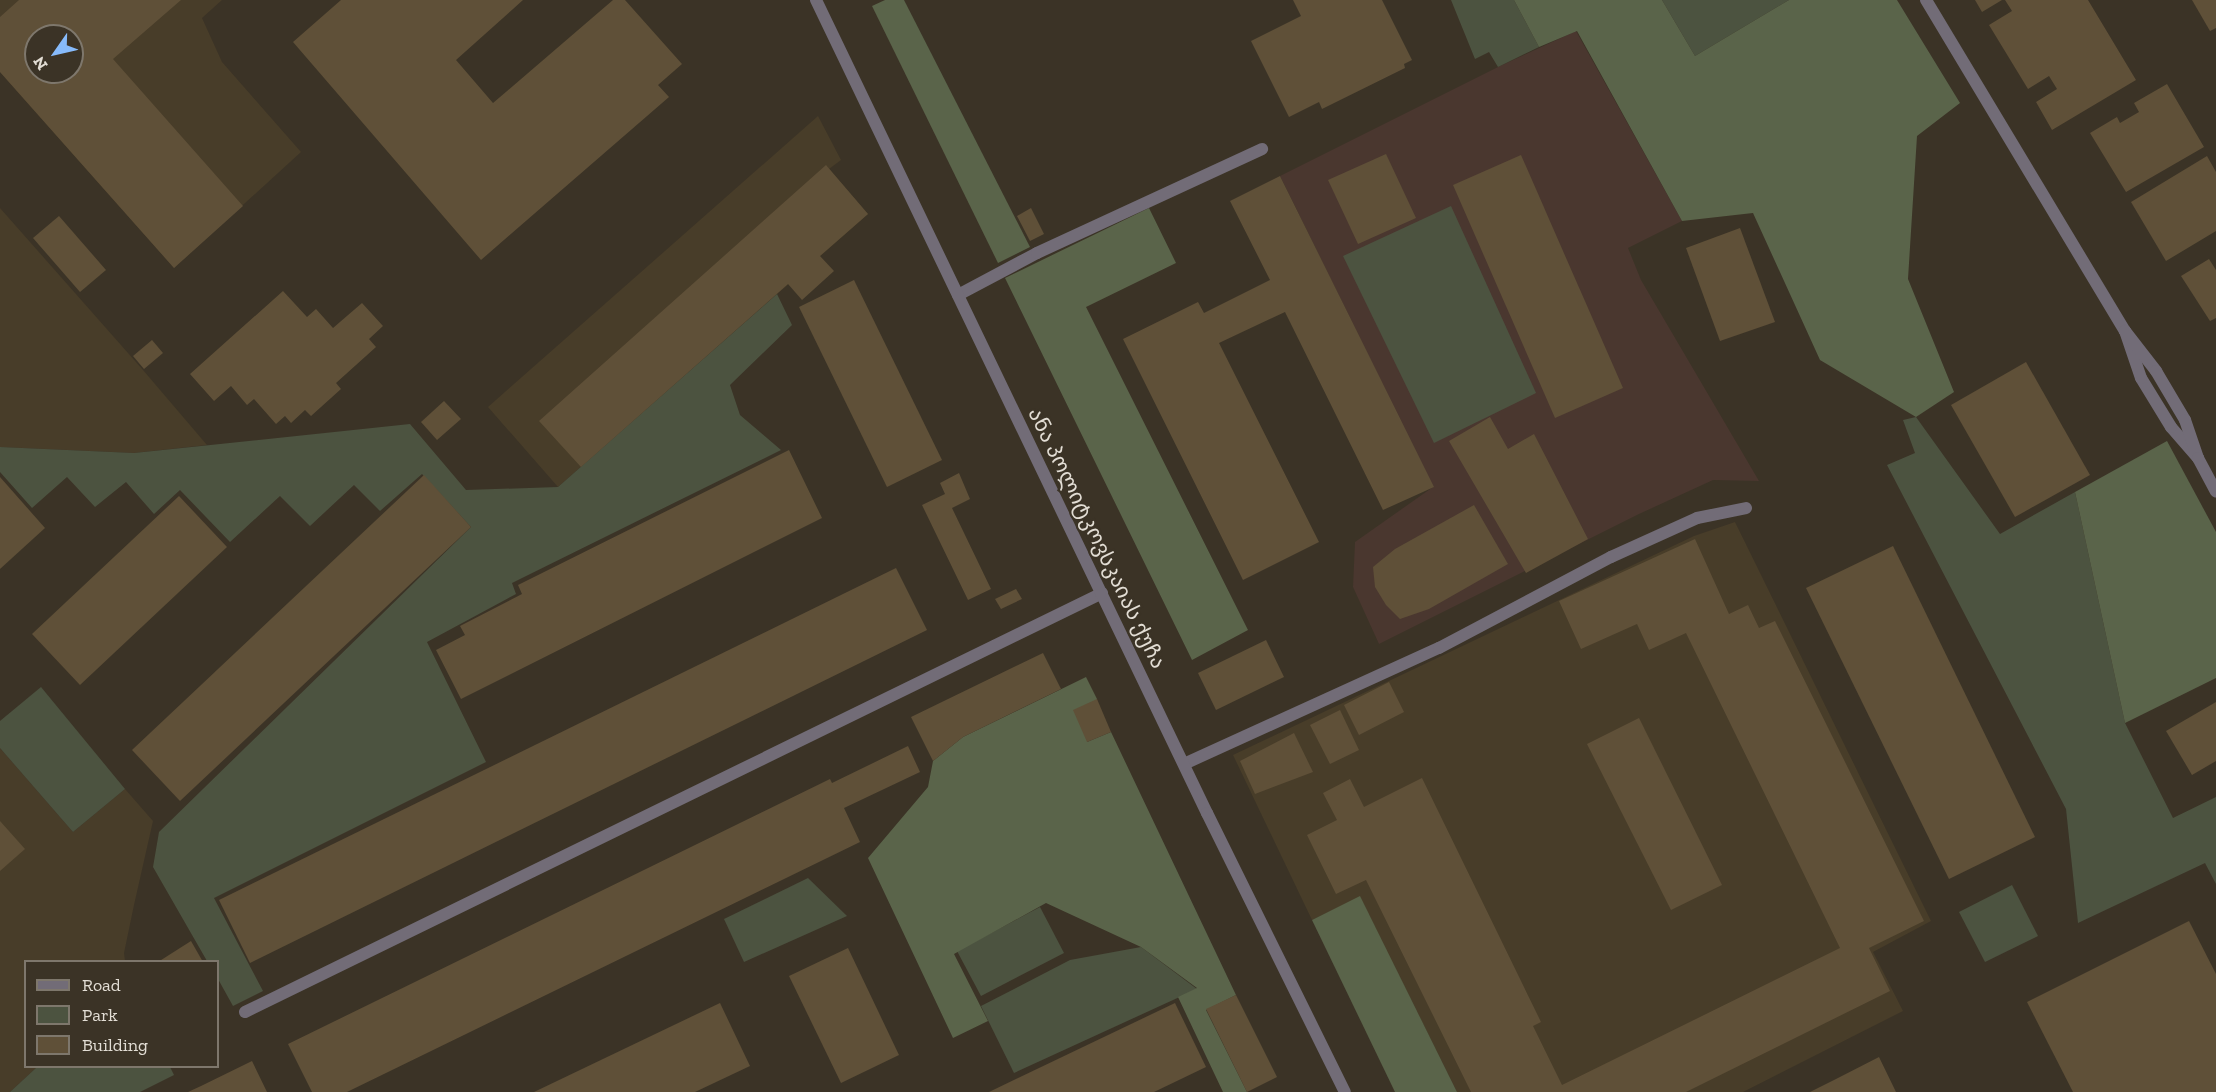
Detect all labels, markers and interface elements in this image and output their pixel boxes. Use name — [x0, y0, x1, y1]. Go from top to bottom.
north arrow — [24, 24, 84, 84]
text: N — [29, 53, 52, 74]
street label: ანა პოლიტკოვსკაიას ქუჩა — [1023, 403, 1171, 673]
legend — [24, 960, 219, 1068]
text: Road — [82, 974, 121, 996]
text: Park — [82, 1004, 118, 1026]
text: Building — [82, 1034, 148, 1056]

